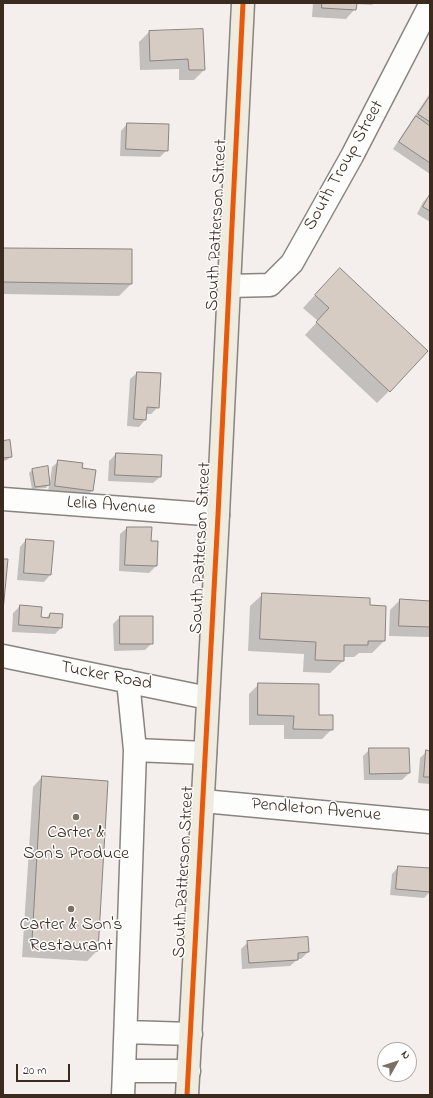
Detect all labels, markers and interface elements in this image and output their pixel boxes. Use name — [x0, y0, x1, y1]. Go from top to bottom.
street label: South Troup Street — [300, 97, 390, 235]
street label: South Patterson Street — [203, 138, 233, 312]
street label: South Patterson Street — [187, 461, 217, 635]
street label: Lelia Avenue — [66, 493, 156, 521]
street label: Tucker Road — [58, 658, 154, 696]
street label: South Patterson Street — [170, 785, 200, 959]
street label: Pendleton Avenue — [250, 795, 382, 827]
marker: Carter & Son's Produce — [71, 812, 81, 822]
place label: Carter & Son's Produce — [23, 823, 129, 866]
marker: Carter & Son's Restaurant — [66, 904, 76, 914]
place label: Carter & Son's Restaurant — [20, 915, 122, 958]
north arrow — [377, 1042, 417, 1082]
text: N — [397, 1047, 414, 1063]
scale bar — [18, 1056, 72, 1082]
text: 20 m — [23, 1062, 46, 1080]

